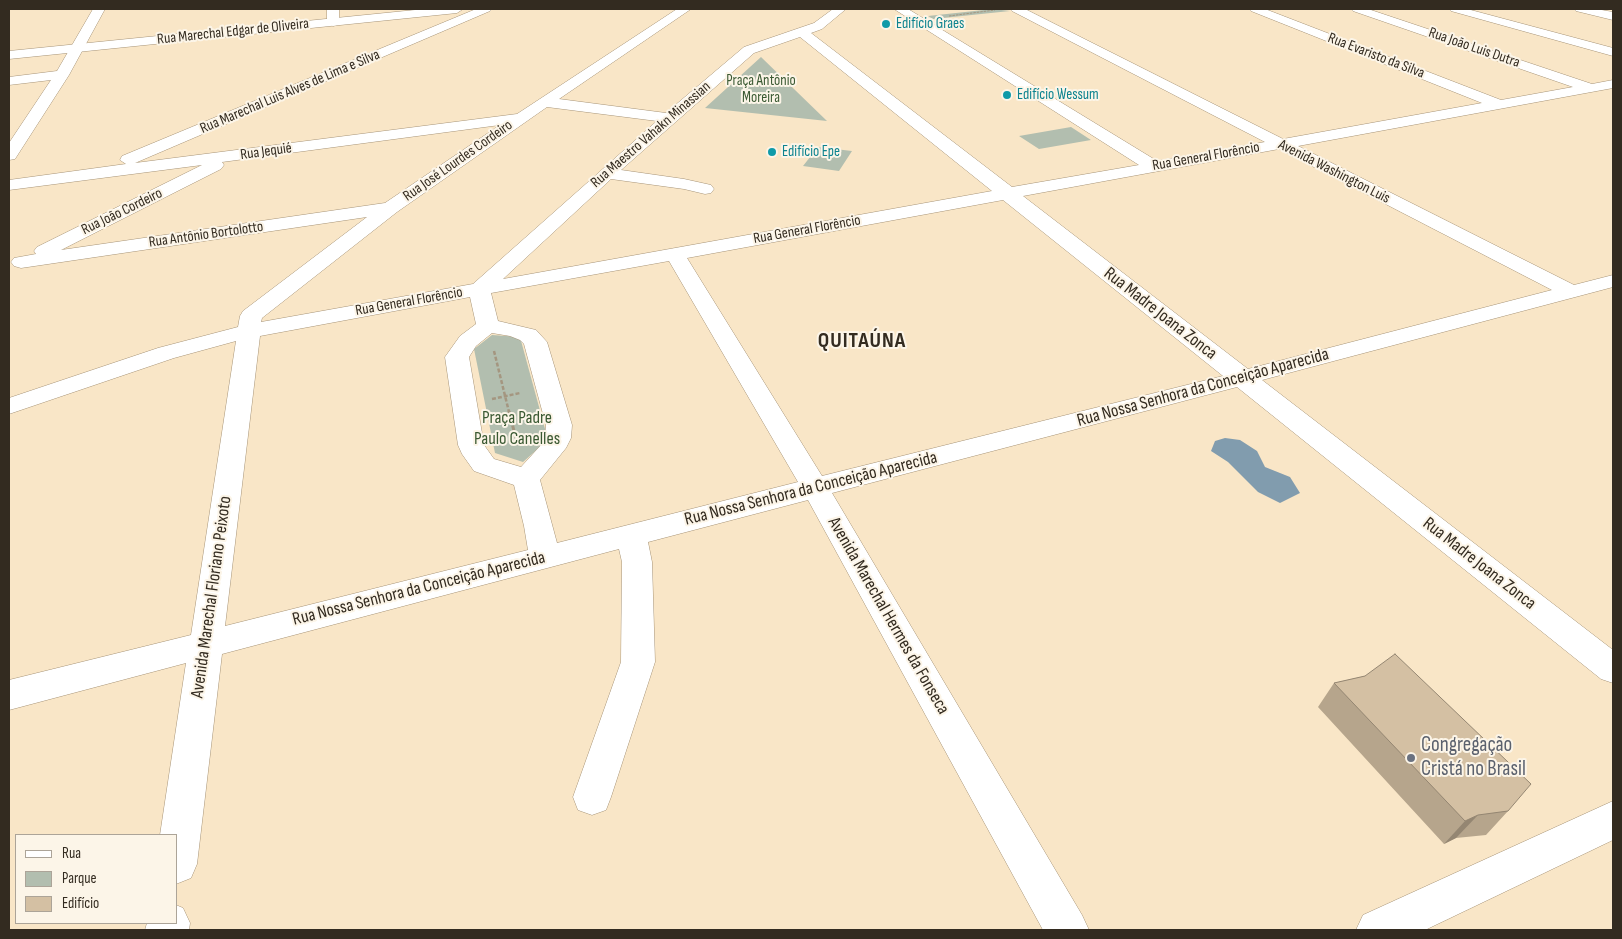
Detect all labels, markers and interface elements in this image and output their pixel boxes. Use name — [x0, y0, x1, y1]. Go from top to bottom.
street label: Rua Marechal Edgar de Oliveira — [156, 15, 310, 49]
place label: Edifício Graes — [896, 15, 964, 33]
marker: Edifício Graes — [880, 18, 892, 30]
street label: Rua João Luis Dutra — [1426, 24, 1522, 72]
street label: Rua Evaristo da Silva — [1325, 29, 1427, 83]
street label: Rua Marechal Luis Alves de Lima e Silva — [197, 46, 383, 138]
park label: Praça Antônio Moreira — [726, 72, 796, 107]
street label: Rua Maestro Vahakn Minassian — [587, 78, 715, 192]
place label: Edifício Wessum — [1017, 86, 1099, 104]
marker: Edifício Wessum — [1001, 89, 1013, 101]
street label: Rua José Lourdes Cordeiro — [400, 117, 516, 205]
street label: Avenida Washington Luis — [1275, 136, 1393, 208]
street label: Rua Jequié — [239, 139, 293, 165]
street label: Rua General Florêncio — [1151, 139, 1261, 175]
place label: Edifício Epe — [782, 143, 840, 161]
marker: Edifício Epe — [766, 146, 778, 158]
street label: Rua João Cordeiro — [79, 185, 165, 239]
street label: Rua General Florêncio — [752, 212, 862, 248]
street label: Rua Antônio Bortolotto — [148, 218, 264, 252]
street label: Rua Madre Joana Zonca — [1099, 263, 1221, 365]
street label: Rua General Florêncio — [354, 284, 464, 320]
district label: QUITAÚNA — [817, 328, 907, 354]
street label: Rua Nossa Senhora da Conceição Aparecida — [1075, 344, 1331, 432]
park label: Praça Padre Paulo Canelles — [474, 407, 560, 449]
street label: Rua Nossa Senhora da Conceição Aparecida — [682, 447, 940, 531]
street label: Avenida Marechal Floriano Peixoto — [187, 495, 237, 699]
street label: Rua Madre Joana Zonca — [1418, 513, 1540, 615]
street label: Avenida Marechal Hermes da Fonseca — [823, 514, 953, 718]
street label: Rua Nossa Senhora da Conceição Aparecida — [290, 547, 548, 631]
place label: Congregação Cristá no Brasil — [1421, 733, 1526, 783]
marker: Congregação Cristá no Brasil — [1405, 752, 1417, 764]
legend — [15, 834, 178, 924]
text: Rua — [62, 844, 81, 863]
text: Parque — [62, 869, 97, 888]
text: Edifício — [62, 894, 99, 913]

